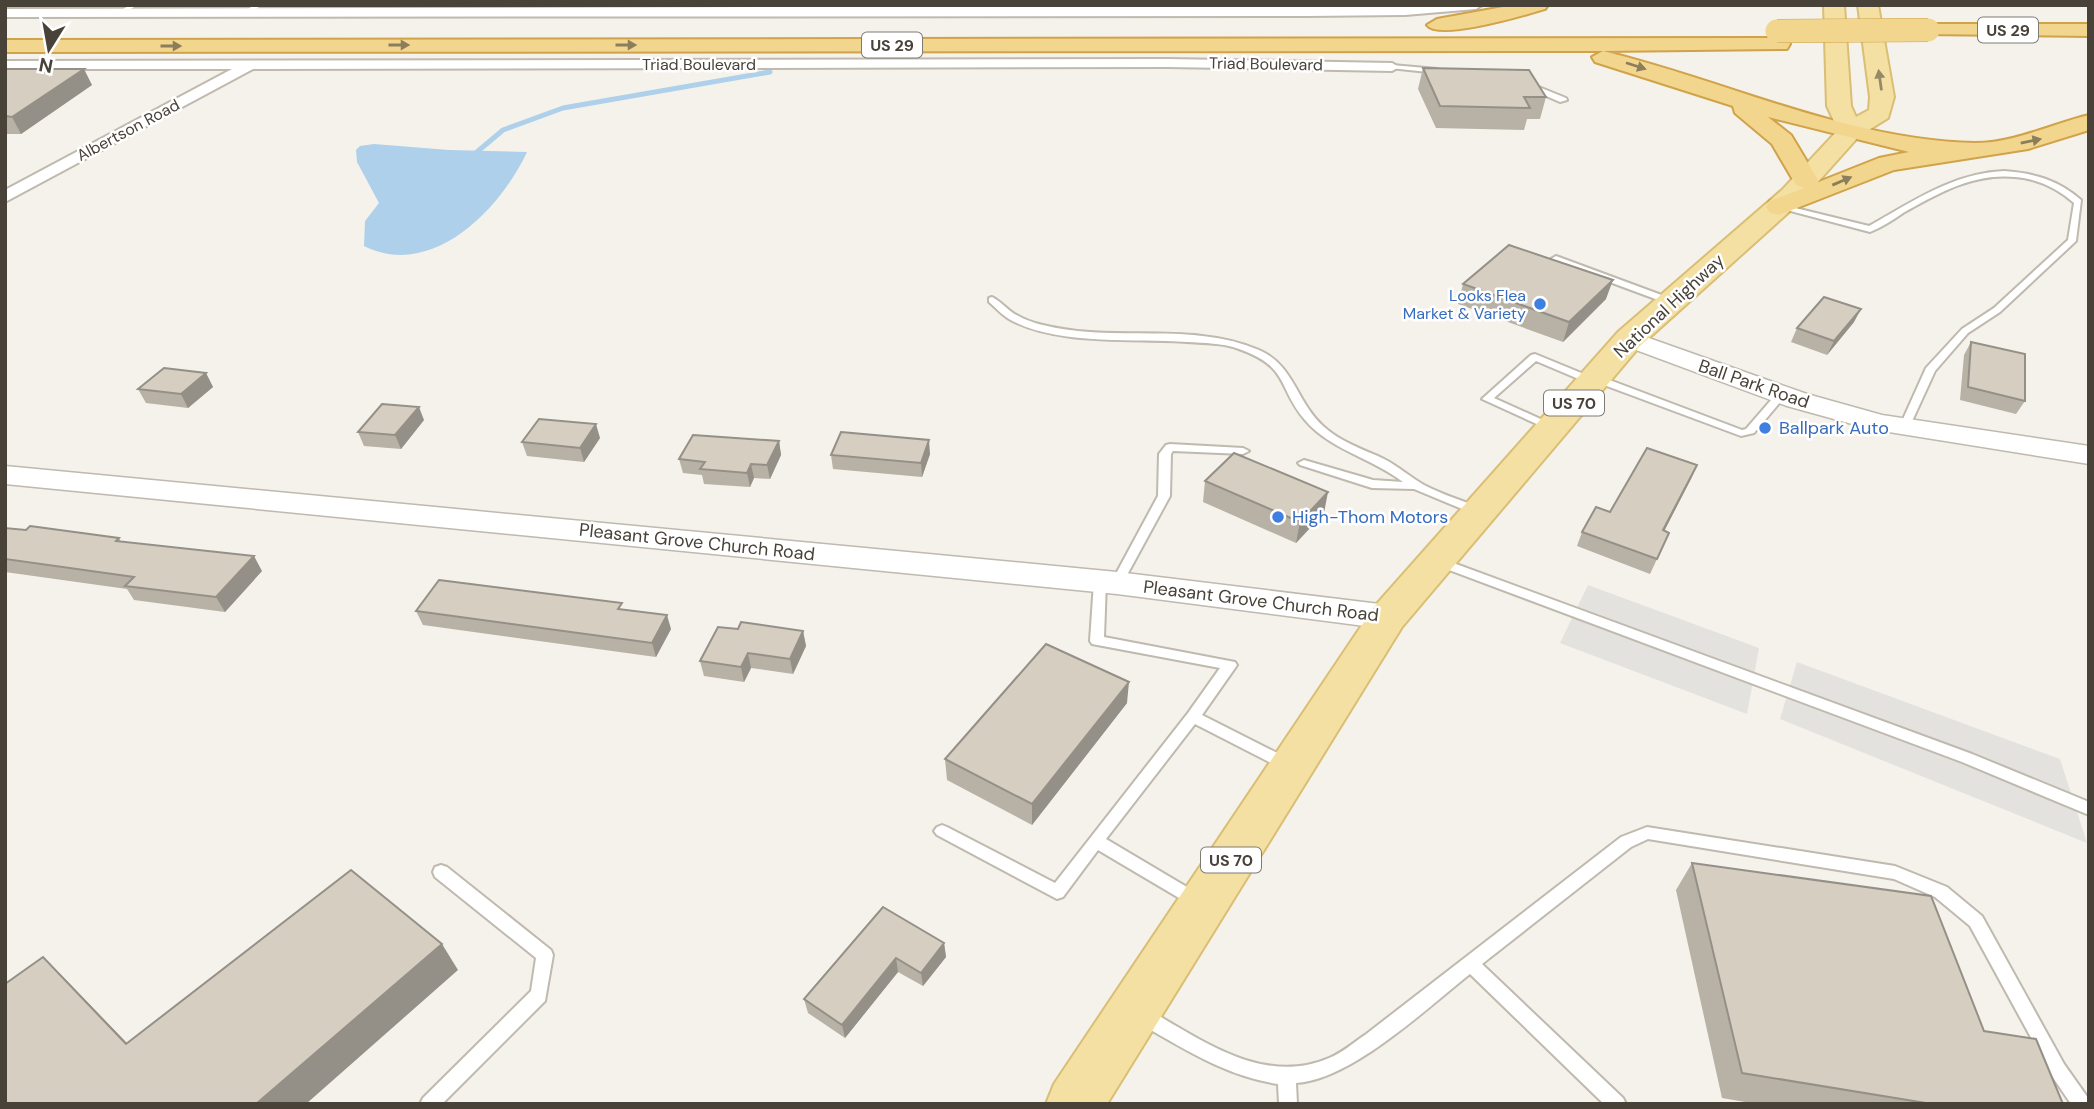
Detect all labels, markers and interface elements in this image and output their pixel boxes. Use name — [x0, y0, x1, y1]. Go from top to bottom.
north arrow — [14, 14, 84, 84]
road number: US 29 — [1978, 18, 2038, 42]
road number: US 29 — [862, 32, 922, 58]
one-way arrow — [388, 39, 410, 51]
one-way arrow — [616, 39, 638, 51]
one-way arrow — [161, 40, 183, 52]
text: N — [37, 52, 55, 79]
street label: Triad Boulevard — [1209, 53, 1323, 75]
street label: Triad Boulevard — [642, 54, 756, 75]
one-way arrow — [1626, 61, 1647, 71]
one-way arrow — [1874, 69, 1885, 91]
street label: Albertson Road — [73, 94, 183, 166]
one-way arrow — [2020, 135, 2042, 146]
one-way arrow — [1831, 175, 1852, 186]
street label: National Highway — [1609, 249, 1729, 363]
place label: Looks Flea Market & Variety — [1403, 285, 1526, 324]
marker: Looks Flea Market & Variety — [1532, 296, 1548, 312]
street label: Ball Park Road — [1695, 354, 1813, 414]
road number: US 70 — [1544, 390, 1604, 416]
place label: Ballpark Auto — [1779, 416, 1889, 440]
marker: Ballpark Auto — [1757, 420, 1773, 436]
place label: High-Thom Motors — [1292, 505, 1448, 529]
marker: High-Thom Motors — [1270, 509, 1286, 525]
street label: Pleasant Grove Church Road — [578, 518, 816, 566]
street label: Pleasant Grove Church Road — [1142, 575, 1380, 627]
road number: US 70 — [1201, 848, 1261, 873]

